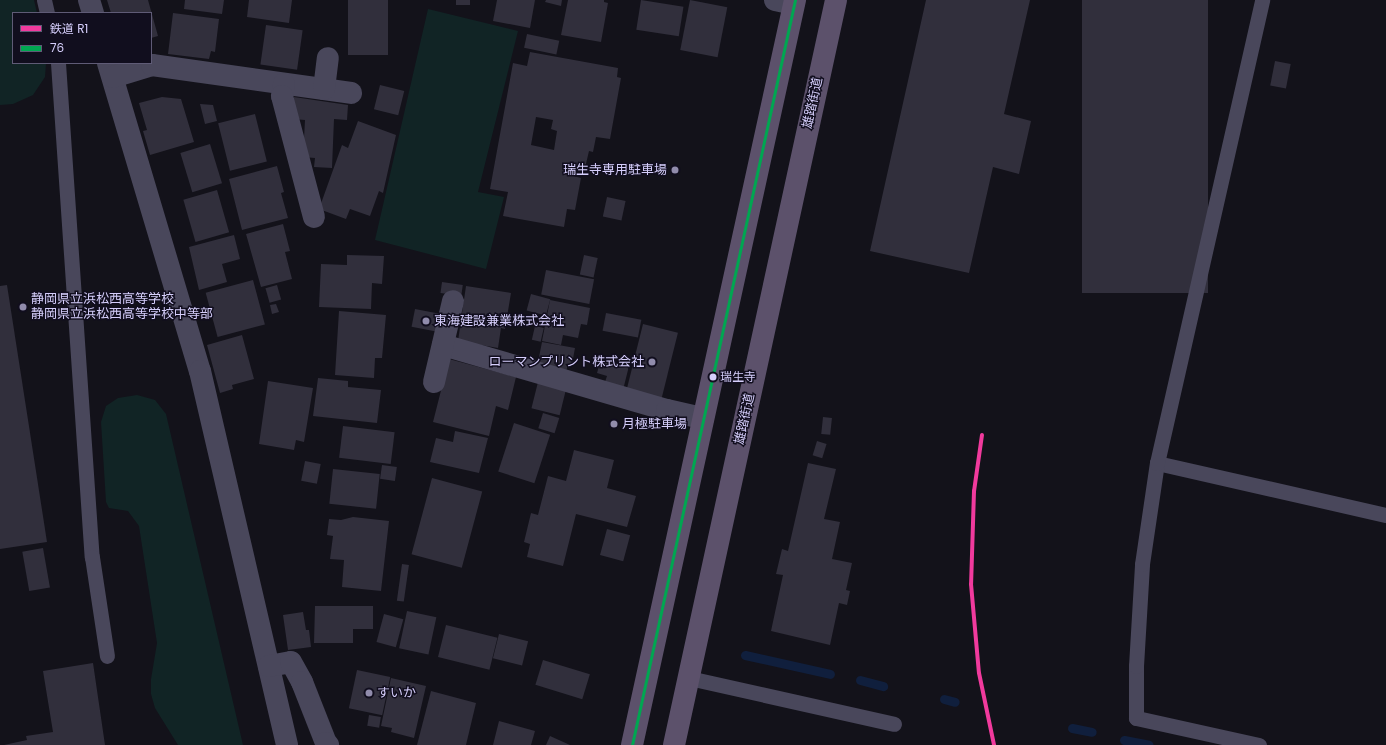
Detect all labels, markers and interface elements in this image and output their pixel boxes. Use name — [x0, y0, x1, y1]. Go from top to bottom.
legend — [12, 12, 152, 64]
text: 鉄道 R1 — [50, 20, 88, 37]
text: 76 — [50, 39, 64, 56]
street label: 雄踏街道 — [800, 76, 826, 130]
place label: 瑞生寺専用駐車場 — [563, 162, 667, 178]
marker: 瑞生寺専用駐車場 — [670, 165, 680, 175]
place label: 静岡県立浜松西高等学校 静岡県立浜松西高等学校中等部 — [31, 292, 213, 323]
marker: 静岡県立浜松西高等学校 静岡県立浜松西高等学校中等部 — [18, 302, 28, 312]
place label: 東海建設兼業株式会社 — [434, 313, 564, 329]
marker: 東海建設兼業株式会社 — [421, 316, 431, 326]
place label: ローマンプリント株式会社 — [488, 354, 644, 370]
marker: ローマンプリント株式会社 — [647, 357, 657, 367]
place label: 瑞生寺 — [720, 370, 756, 384]
marker: 瑞生寺 — [708, 372, 718, 382]
street label: 雄踏街道 — [732, 392, 758, 446]
place label: 月極駐車場 — [622, 416, 687, 432]
marker: 月極駐車場 — [609, 419, 619, 429]
place label: すいか — [377, 685, 416, 701]
marker: すいか — [364, 688, 374, 698]

